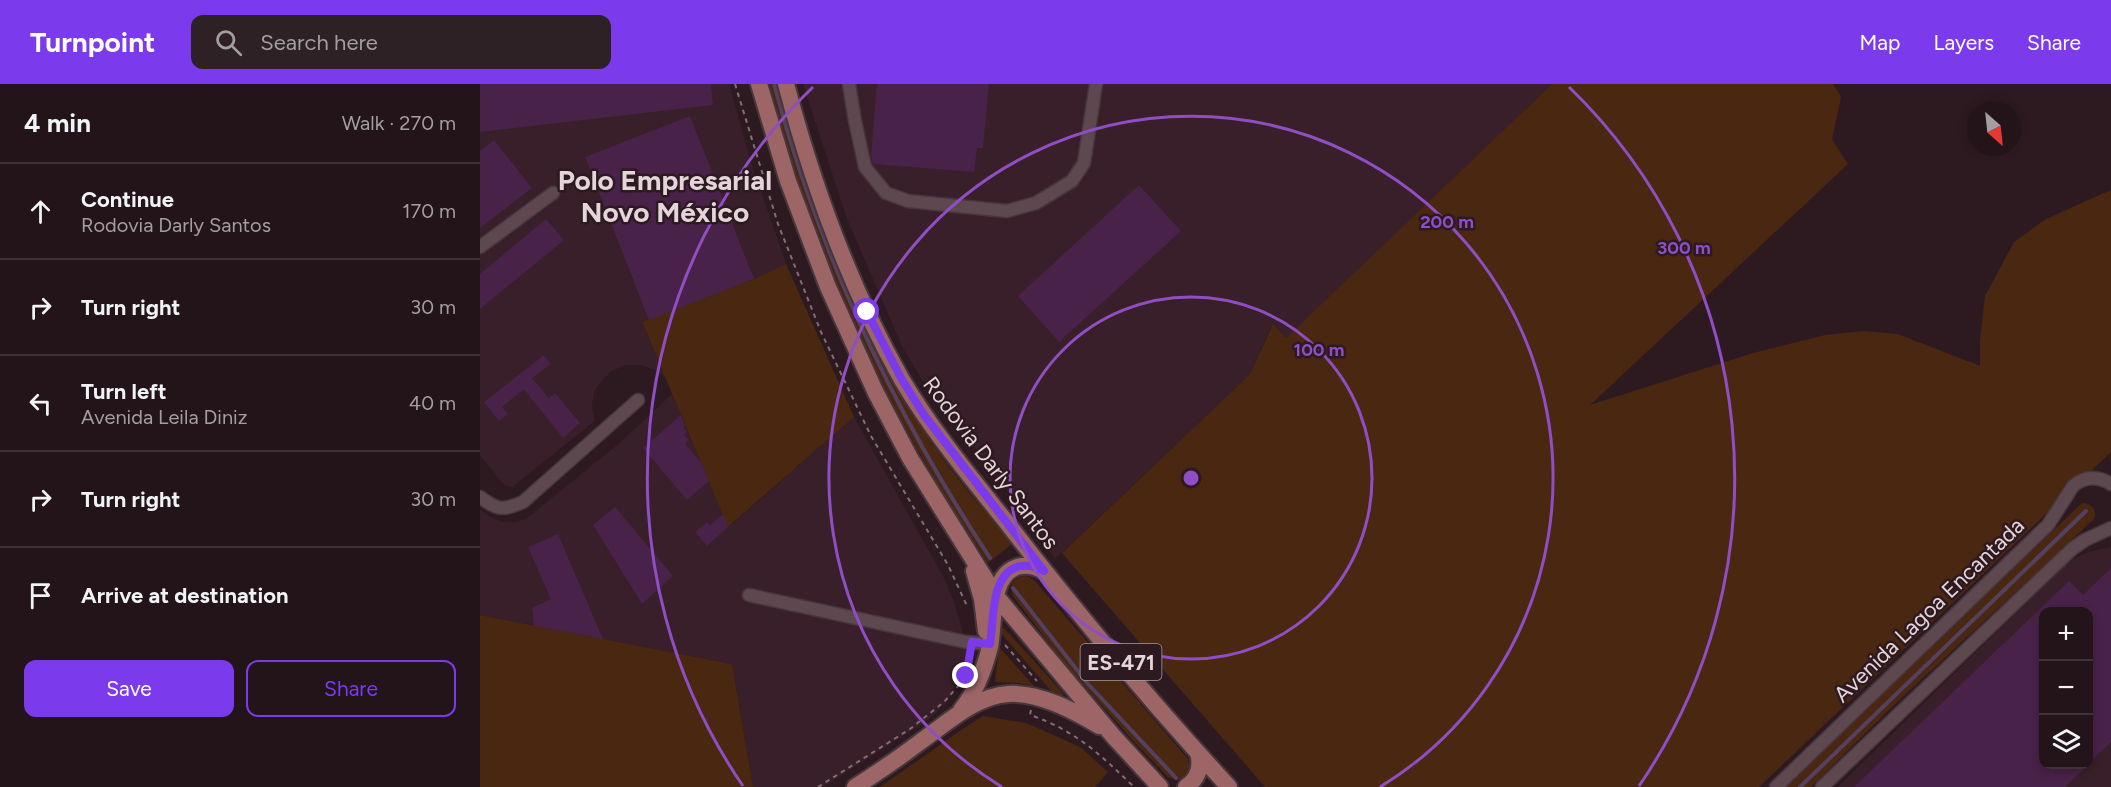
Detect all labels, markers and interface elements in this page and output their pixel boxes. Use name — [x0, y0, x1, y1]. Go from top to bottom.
search box — [191, 15, 611, 69]
text: Turnpoint — [30, 25, 155, 59]
icon: search — [212, 26, 245, 59]
text: Search here — [260, 29, 378, 56]
text: Map — [1860, 30, 1900, 55]
text: Layers — [1933, 30, 1994, 55]
text: Share — [2027, 30, 2081, 55]
north arrow — [1967, 102, 2021, 156]
text: 4 min — [24, 107, 91, 139]
text: Walk · 270 m — [342, 111, 456, 135]
district label: Polo Empresarial Novo México — [558, 163, 772, 229]
text: Continue — [81, 186, 174, 213]
icon: ahead — [24, 195, 57, 228]
text: 170 m — [402, 199, 456, 223]
text: 200 m — [1420, 211, 1474, 233]
text: Rodovia Darly Santos — [81, 213, 271, 237]
text: 300 m — [1657, 237, 1711, 259]
icon: right — [24, 291, 57, 324]
text: Turn right — [81, 294, 180, 321]
text: 30 m — [410, 295, 456, 319]
route start — [853, 298, 879, 324]
text: 100 m — [1294, 339, 1344, 361]
street label: Rodovia Darly Santos — [917, 371, 1065, 555]
text: Turn left — [81, 378, 167, 405]
icon: left — [24, 387, 57, 420]
text: 40 m — [409, 391, 456, 415]
text: Avenida Leila Diniz — [81, 405, 248, 429]
centre of rings — [1181, 468, 1201, 488]
icon: right — [24, 483, 57, 516]
text: Turn right — [81, 486, 180, 513]
text: 30 m — [410, 487, 456, 511]
street label: Avenida Lagoa Encantada — [1828, 512, 2030, 708]
icon: arrive — [24, 579, 57, 612]
text: Arrive at destination — [81, 582, 289, 609]
map controls — [2039, 607, 2093, 769]
button: + — [2039, 607, 2093, 661]
road number: ES-471 — [1080, 644, 1162, 680]
button: Save — [24, 660, 234, 717]
button: Share — [246, 660, 456, 717]
button: − — [2039, 661, 2093, 715]
route end — [952, 662, 978, 688]
button: layers — [2039, 715, 2093, 769]

